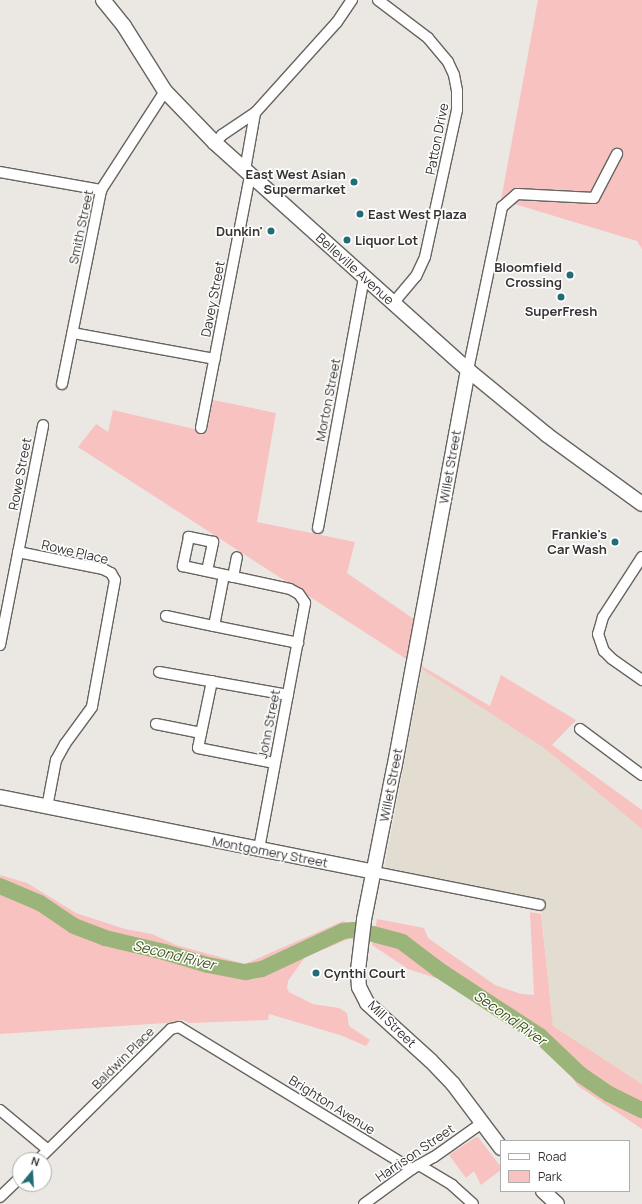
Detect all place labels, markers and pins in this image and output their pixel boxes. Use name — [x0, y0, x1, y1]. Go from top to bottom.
place label: East West Asian Supermarket — [246, 167, 346, 198]
marker: East West Asian Supermarket — [349, 177, 359, 187]
place label: East West Plaza — [368, 206, 467, 222]
marker: East West Plaza — [355, 209, 365, 219]
place label: Dunkin' — [216, 223, 263, 239]
marker: Dunkin' — [266, 226, 276, 236]
place label: Liquor Lot — [355, 232, 418, 248]
marker: Liquor Lot — [342, 235, 352, 245]
place label: Bloomfield Crossing — [494, 260, 562, 291]
marker: Bloomfield Crossing — [565, 270, 575, 280]
marker: SuperFresh — [556, 292, 566, 302]
place label: SuperFresh — [525, 303, 597, 319]
place label: Frankie's Car Wash — [547, 527, 607, 558]
marker: Frankie's Car Wash — [610, 537, 620, 547]
place label: Cynthi Court — [324, 965, 406, 981]
marker: Cynthi Court — [311, 968, 321, 978]

